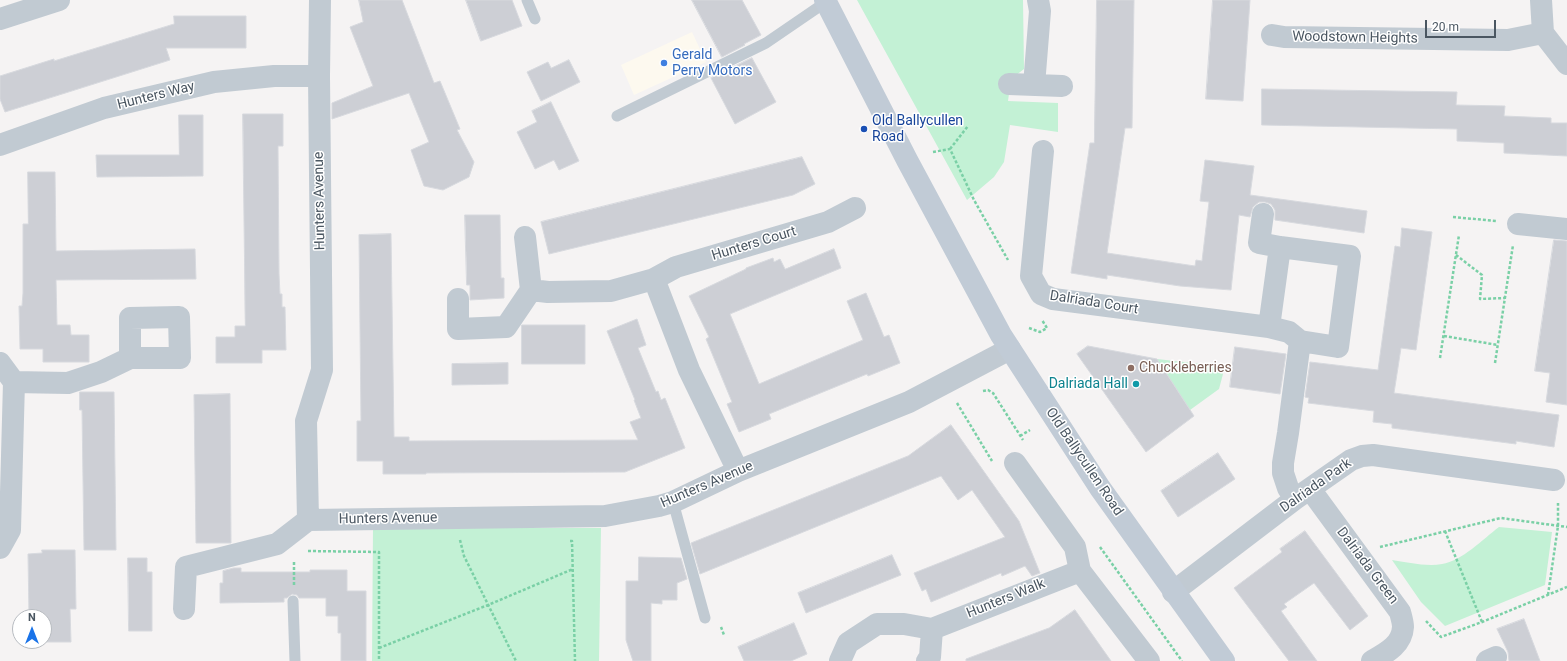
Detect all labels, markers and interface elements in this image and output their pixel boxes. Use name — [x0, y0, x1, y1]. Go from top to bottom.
scale bar — [1427, 12, 1498, 38]
text: 20 m — [1432, 20, 1459, 34]
street label: Woodstown Heights — [1292, 29, 1418, 47]
place label: Gerald Perry Motors — [672, 47, 752, 80]
marker: Gerald Perry Motors — [659, 58, 669, 68]
street label: Hunters Way — [116, 78, 196, 114]
place label: Old Ballycullen Road — [872, 113, 963, 146]
marker: Old Ballycullen Road — [859, 124, 869, 134]
street label: Hunters Avenue — [311, 152, 329, 250]
street label: Hunters Court — [710, 223, 798, 265]
street label: Dalriada Court — [1049, 288, 1139, 318]
place label: Chuckleberries — [1139, 360, 1232, 376]
marker: Chuckleberries — [1126, 363, 1136, 373]
place label: Dalriada Hall — [1049, 376, 1128, 392]
marker: Dalriada Hall — [1131, 379, 1141, 389]
street label: Old Ballycullen Road — [1042, 405, 1126, 519]
street label: Dalriada Park — [1277, 455, 1355, 517]
street label: Hunters Avenue — [658, 458, 756, 512]
street label: Hunters Avenue — [339, 510, 437, 528]
street label: Dalriada Green — [1333, 524, 1401, 608]
street label: Hunters Walk — [964, 576, 1048, 622]
north arrow — [12, 609, 52, 649]
text: N — [28, 611, 36, 624]

